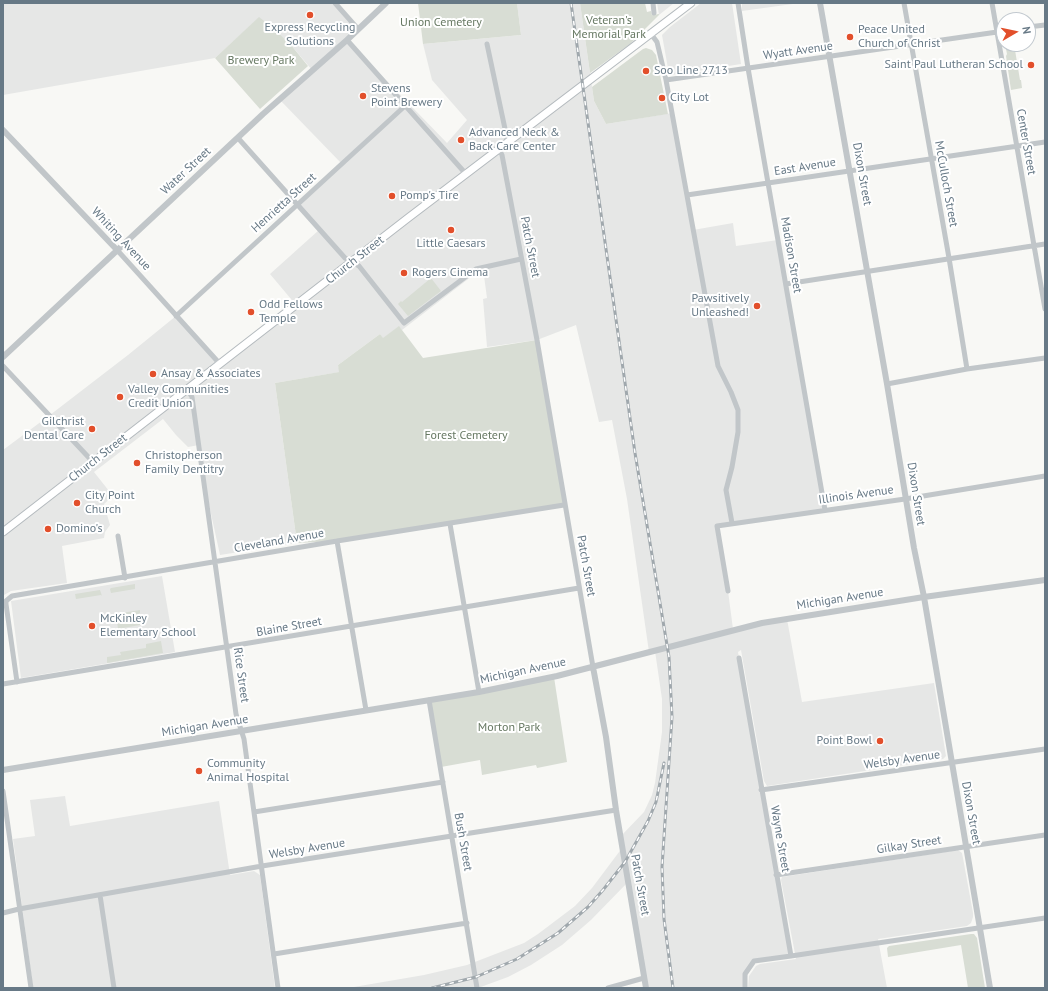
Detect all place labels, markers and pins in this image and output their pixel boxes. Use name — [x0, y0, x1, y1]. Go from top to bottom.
marker: Express Recycling Solutions — [305, 10, 315, 20]
place label: Express Recycling Solutions — [265, 21, 355, 49]
place label: Peace United Church of Christ — [858, 23, 940, 51]
marker: Peace United Church of Christ — [845, 32, 855, 42]
place label: Saint Paul Lutheran School — [885, 58, 1023, 72]
marker: Saint Paul Lutheran School — [1026, 60, 1036, 70]
place label: Soo Line 2713 — [654, 64, 728, 78]
marker: Soo Line 2713 — [641, 66, 651, 76]
place label: Stevens Point Brewery — [371, 82, 442, 110]
marker: Stevens Point Brewery — [358, 91, 368, 101]
place label: City Lot — [670, 91, 709, 105]
marker: City Lot — [657, 93, 667, 103]
place label: Advanced Neck & Back Care Center — [469, 126, 560, 154]
marker: Advanced Neck & Back Care Center — [456, 135, 466, 145]
place label: Pomp's Tire — [400, 189, 458, 203]
marker: Pomp's Tire — [387, 191, 397, 201]
marker: Little Caesars — [446, 225, 456, 235]
place label: Little Caesars — [416, 237, 486, 251]
place label: Rogers Cinema — [412, 266, 488, 280]
marker: Rogers Cinema — [399, 268, 409, 278]
place label: Pawsitively Unleashed! — [691, 292, 749, 320]
place label: Odd Fellows Temple — [259, 298, 323, 326]
marker: Pawsitively Unleashed! — [752, 301, 762, 311]
marker: Odd Fellows Temple — [246, 307, 256, 317]
place label: Ansay & Associates — [161, 367, 261, 381]
marker: Ansay & Associates — [148, 369, 158, 379]
place label: Valley Communities Credit Union — [128, 383, 229, 411]
marker: Valley Communities Credit Union — [115, 392, 125, 402]
place label: Gilchrist Dental Care — [24, 415, 84, 443]
marker: Gilchrist Dental Care — [87, 424, 97, 434]
place label: Christopherson Family Dentitry — [145, 449, 224, 477]
marker: Christopherson Family Dentitry — [132, 458, 142, 468]
place label: City Point Church — [85, 489, 134, 517]
marker: City Point Church — [72, 498, 82, 508]
place label: Domino's — [56, 522, 103, 536]
marker: Domino's — [43, 524, 53, 534]
place label: McKinley Elementary School — [100, 612, 196, 640]
marker: McKinley Elementary School — [87, 621, 97, 631]
place label: Point Bowl — [817, 734, 872, 748]
marker: Point Bowl — [875, 736, 885, 746]
place label: Community Animal Hospital — [207, 757, 289, 785]
marker: Community Animal Hospital — [194, 766, 204, 776]

